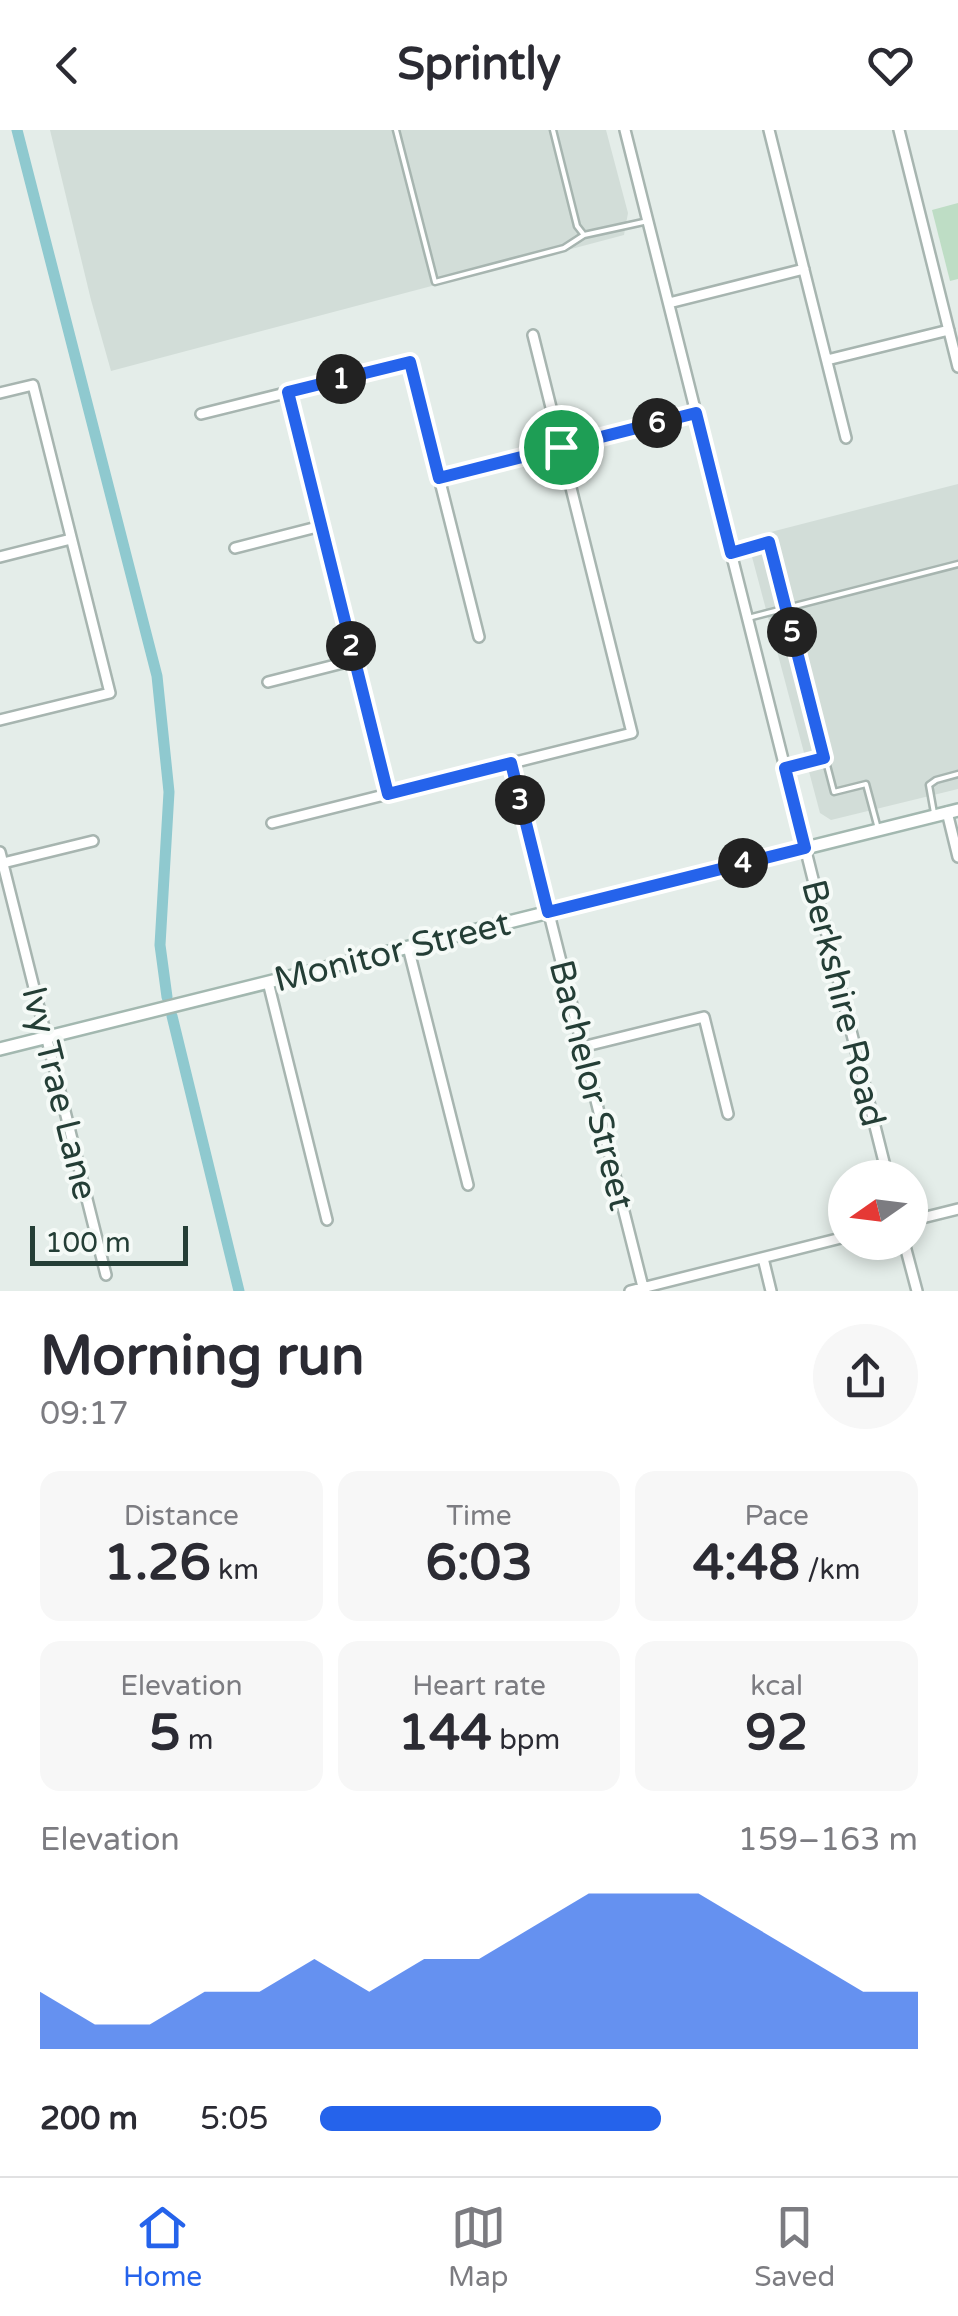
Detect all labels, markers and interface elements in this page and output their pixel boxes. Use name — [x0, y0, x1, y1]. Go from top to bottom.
icon: back — [40, 38, 95, 93]
text: Sprintly — [397, 38, 561, 92]
icon: heart — [863, 38, 918, 93]
pin: 1 — [316, 354, 366, 404]
text: 1 — [332, 362, 350, 396]
pin: 6 — [632, 398, 682, 448]
pin — [519, 405, 604, 490]
text: 6 — [648, 406, 666, 440]
icon: arrive — [534, 420, 589, 475]
pin: 5 — [767, 607, 817, 657]
text: 5 — [783, 615, 801, 649]
pin: 2 — [326, 621, 376, 671]
text: 2 — [342, 629, 360, 663]
pin: 3 — [495, 775, 545, 825]
text: 3 — [511, 783, 529, 817]
pin: 4 — [718, 838, 768, 888]
text: 4 — [734, 846, 752, 880]
street label: Berkshire Road — [792, 876, 894, 1131]
street label: Monitor Street — [270, 902, 515, 1002]
street label: Bachelor Street — [540, 956, 642, 1215]
street label: Ivy Trae Lane — [12, 982, 106, 1204]
north arrow — [828, 1160, 928, 1260]
map controls — [828, 1160, 928, 1260]
scale bar — [30, 1221, 188, 1266]
text: 100 m — [45, 1226, 131, 1260]
text: Morning run — [40, 1324, 365, 1390]
button: share — [813, 1324, 918, 1429]
text: 09:17 — [40, 1395, 129, 1433]
text: Distance — [124, 1499, 239, 1533]
text: Time — [446, 1499, 512, 1533]
text: Pace — [744, 1499, 809, 1533]
text: 1.26 — [104, 1533, 211, 1593]
text: 6:03 — [425, 1533, 533, 1593]
text: 4:48 — [693, 1533, 800, 1593]
text: km — [211, 1553, 259, 1587]
text: /km — [800, 1553, 861, 1587]
text: Elevation — [120, 1669, 243, 1703]
text: Heart rate — [412, 1669, 546, 1703]
text: kcal — [750, 1669, 803, 1703]
text: 5 — [149, 1703, 181, 1763]
text: 144 — [398, 1703, 492, 1763]
text: 92 — [745, 1703, 808, 1763]
text: m — [181, 1723, 214, 1757]
text: bpm — [492, 1723, 560, 1757]
text: Elevation — [40, 1821, 180, 1859]
text: 159–163 m — [738, 1821, 918, 1859]
text: 200 m — [40, 2100, 138, 2138]
text: 5:05 — [200, 2100, 269, 2138]
tab: Home — [123, 2200, 202, 2294]
tab: Map — [448, 2200, 508, 2294]
tab: Saved — [754, 2200, 835, 2294]

